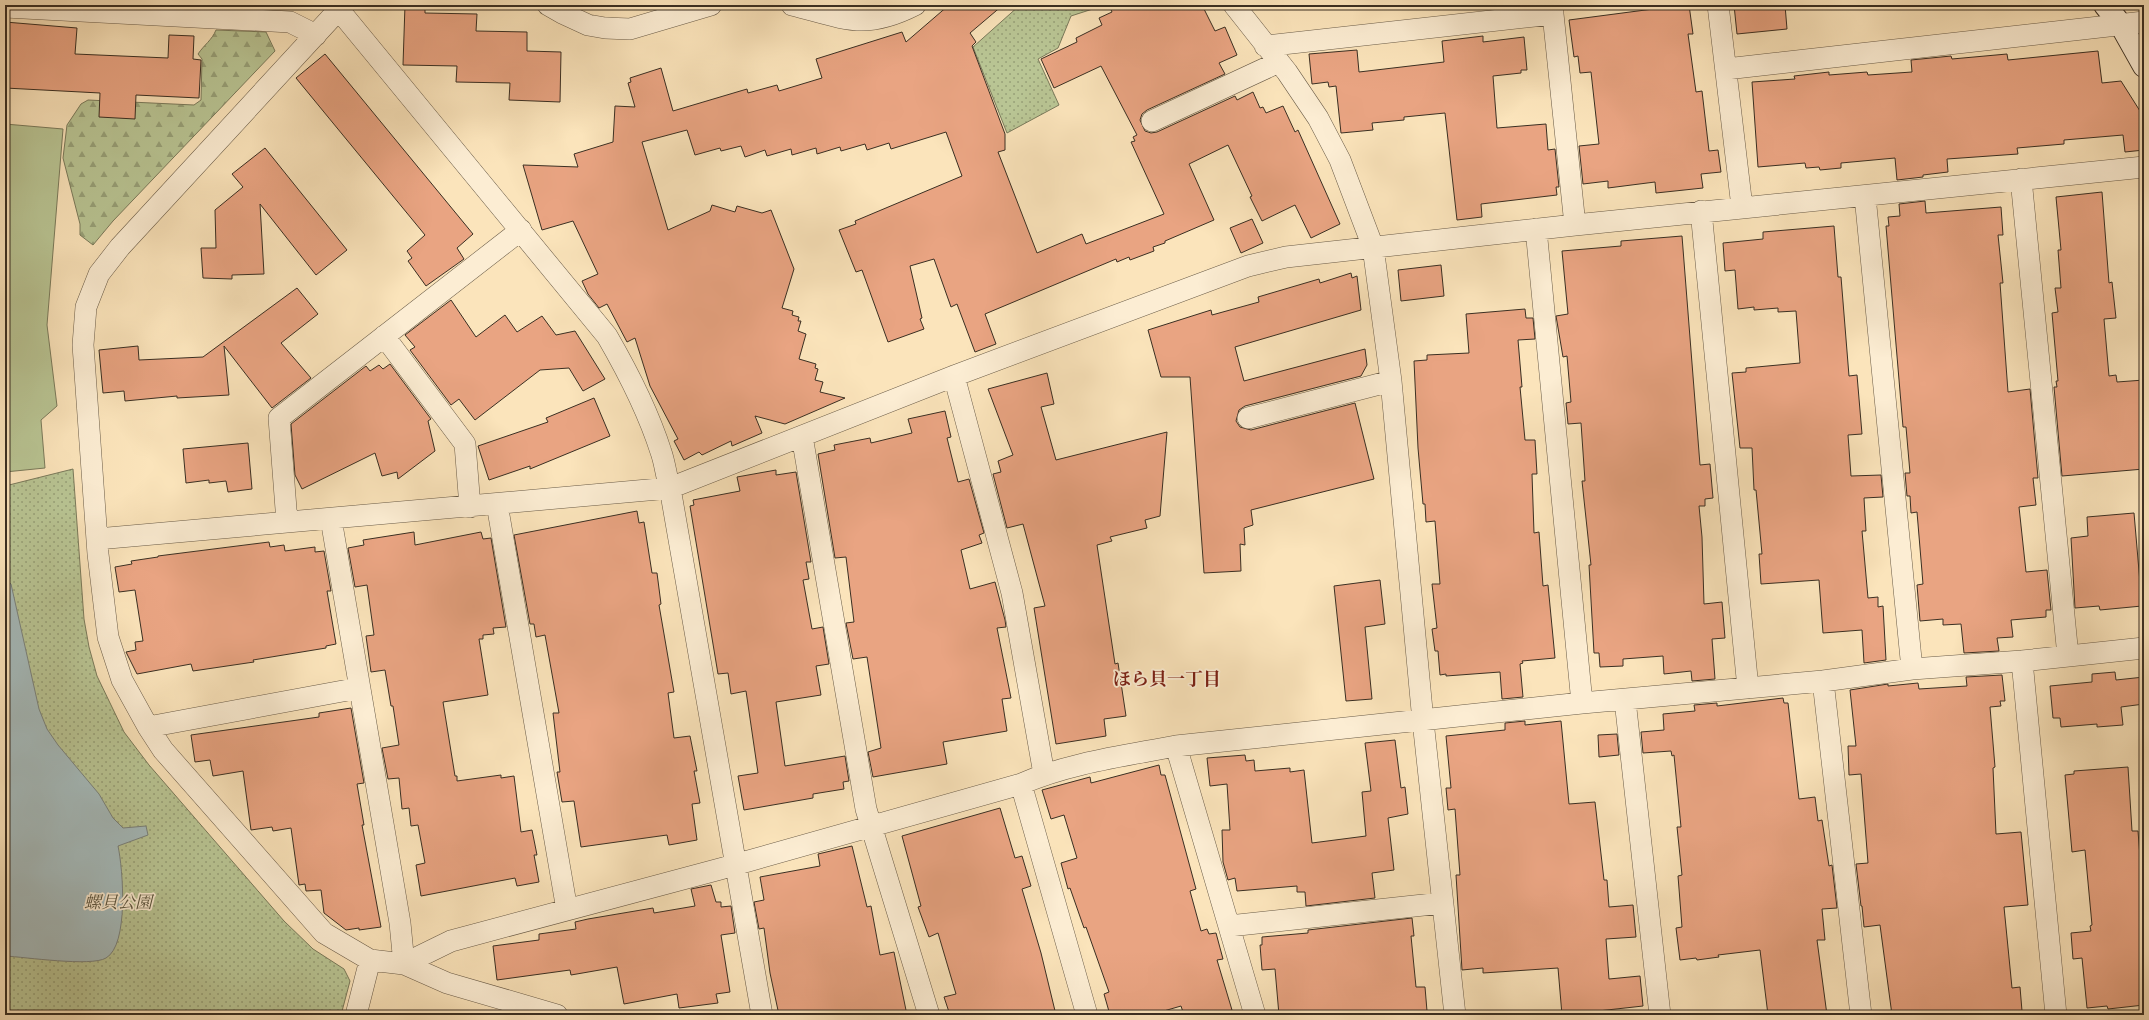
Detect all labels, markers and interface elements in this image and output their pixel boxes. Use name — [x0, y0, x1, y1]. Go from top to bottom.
district label: ほら貝一丁目 — [1113, 668, 1221, 694]
park label: 螺貝公園 — [84, 892, 155, 916]

